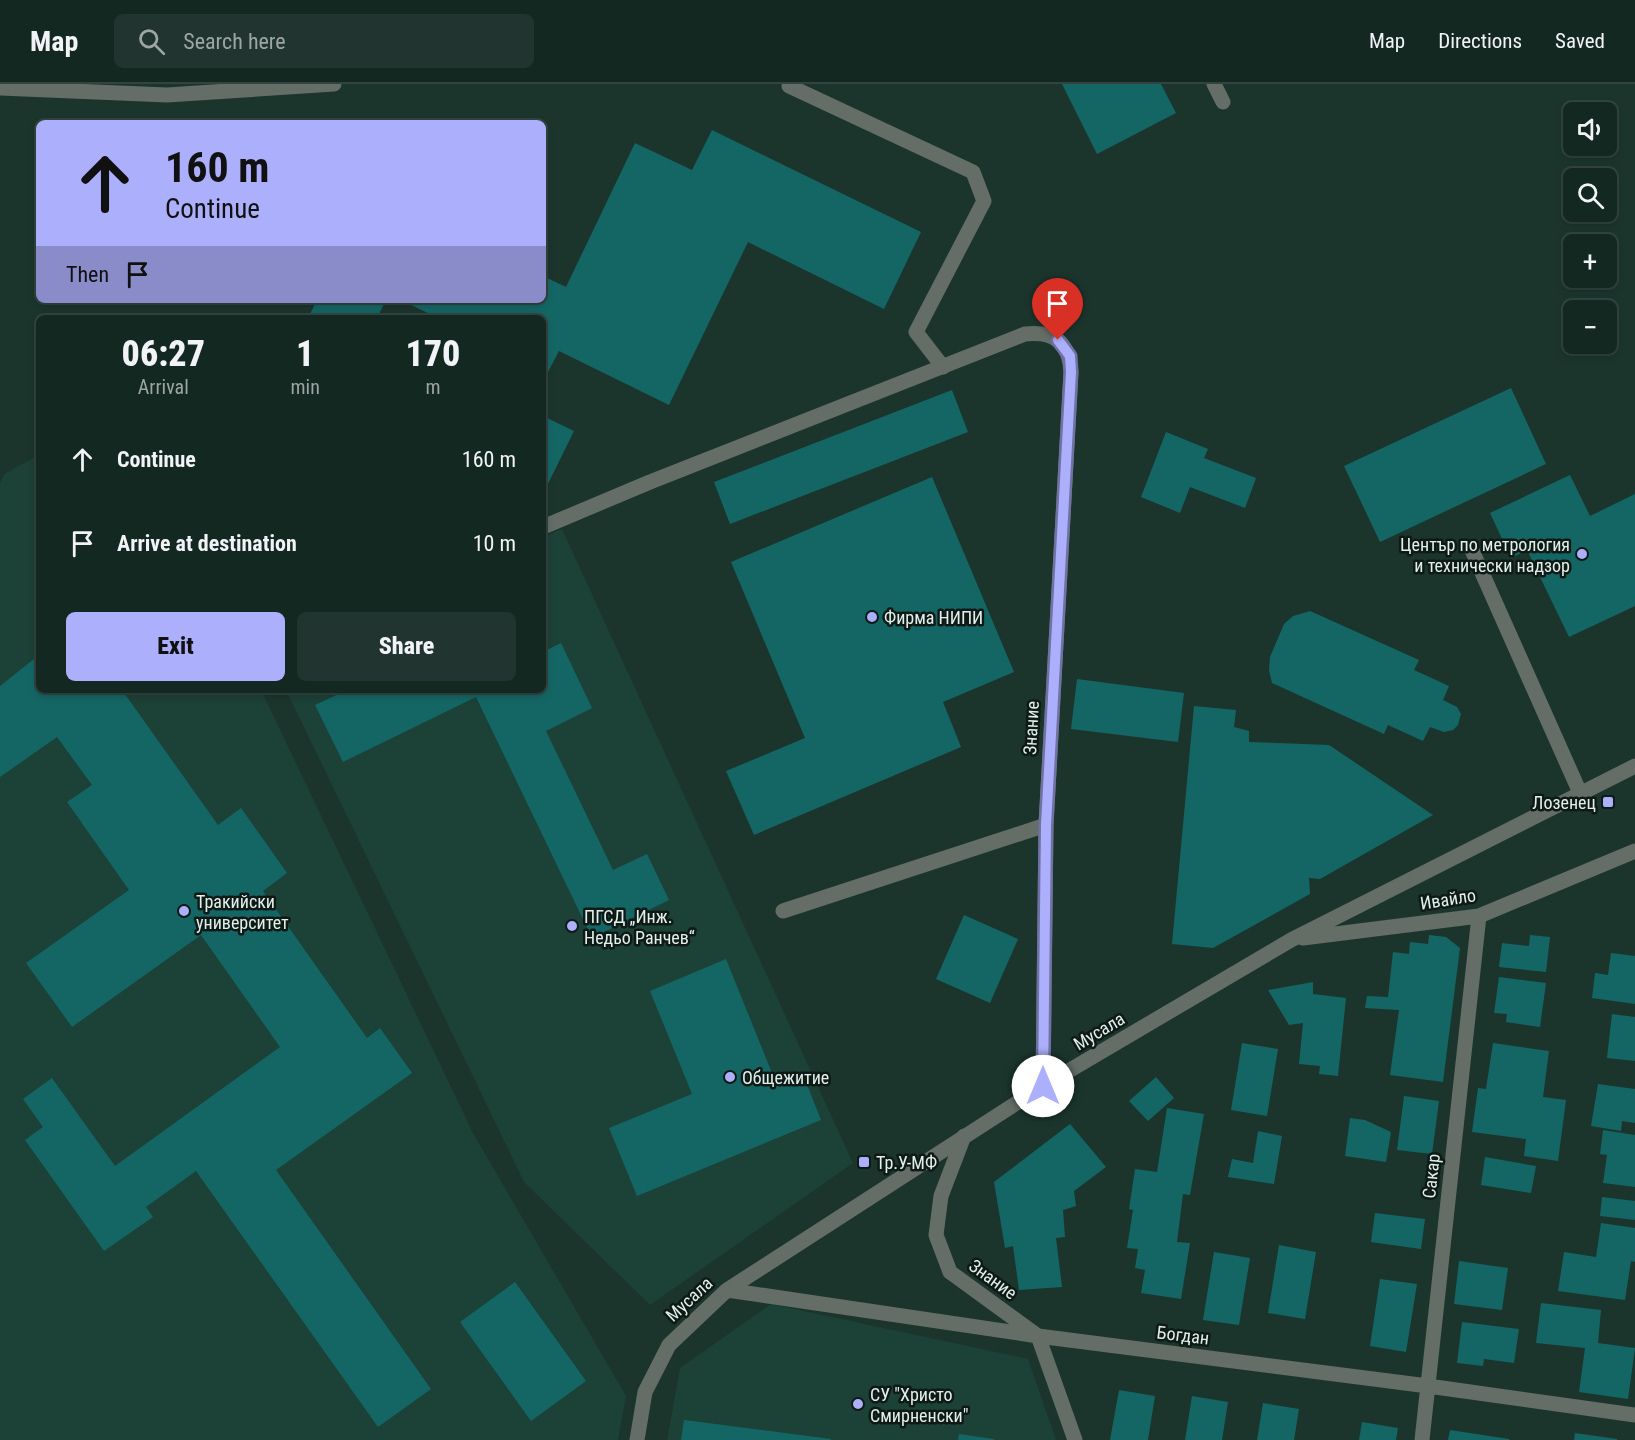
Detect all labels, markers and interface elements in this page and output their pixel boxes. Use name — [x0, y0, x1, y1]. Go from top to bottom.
search box — [114, 14, 534, 68]
text: Map — [30, 25, 78, 58]
icon: search — [135, 25, 168, 58]
text: Search here — [183, 29, 286, 54]
text: Map — [1369, 29, 1405, 53]
text: Directions — [1438, 29, 1522, 53]
text: Saved — [1555, 29, 1605, 53]
map controls — [1563, 102, 1617, 354]
button: sound — [1563, 102, 1617, 156]
text: 160 m — [165, 143, 270, 192]
icon: ahead — [66, 144, 144, 222]
button: search — [1563, 168, 1617, 222]
text: Continue — [165, 193, 260, 225]
button: + — [1563, 234, 1617, 288]
icon: arrive — [121, 258, 154, 291]
text: Then — [66, 262, 109, 287]
pin — [1032, 278, 1083, 340]
icon: arrive — [1041, 287, 1074, 320]
button: − — [1563, 300, 1617, 354]
text: 06:27 — [122, 333, 205, 375]
text: 1 — [296, 333, 314, 375]
text: 170 — [405, 333, 460, 375]
text: Arrival — [138, 375, 189, 399]
text: min — [291, 375, 320, 399]
text: m — [425, 375, 440, 399]
icon: ahead — [66, 443, 99, 476]
text: Continue — [117, 447, 196, 472]
text: 160 m — [462, 447, 516, 472]
icon: arrive — [66, 527, 99, 560]
text: Arrive at destination — [117, 531, 297, 556]
text: 10 m — [473, 531, 516, 556]
place label: Център по метрология и технически надзор — [1400, 534, 1570, 576]
marker: Център по метрология и технически надзор — [1575, 547, 1589, 561]
place label: Фирма НИПИ — [884, 607, 983, 628]
marker: Фирма НИПИ — [865, 610, 879, 624]
button: Exit — [66, 612, 285, 681]
button: Share — [297, 612, 516, 681]
street label: Знание — [1019, 701, 1043, 755]
place label: Лозенец — [1532, 792, 1596, 813]
marker: Лозенец — [1601, 795, 1615, 809]
street label: Ивайло — [1419, 884, 1477, 914]
place label: Тракийски университет — [196, 891, 289, 933]
marker: Тракийски университет — [177, 904, 191, 918]
place label: ПГСД „Инж. Недьо Ранчев“ — [584, 906, 695, 948]
marker: ПГСД „Инж. Недьо Ранчев“ — [565, 919, 579, 933]
street label: Мусала — [1070, 1008, 1128, 1054]
position arrow — [1011, 1054, 1075, 1118]
place label: Общежитие — [742, 1067, 829, 1088]
marker: Общежитие — [723, 1070, 737, 1084]
place label: Тр.У-МФ — [876, 1152, 937, 1173]
street label: Сакар — [1418, 1152, 1444, 1199]
marker: Тр.У-МФ — [857, 1155, 871, 1169]
street label: Знание — [965, 1255, 1021, 1303]
street label: Мусала — [661, 1272, 717, 1326]
street label: Богдан — [1156, 1321, 1210, 1349]
place label: СУ "Христо Смирненски" — [870, 1384, 969, 1426]
marker: СУ "Христо Смирненски" — [851, 1397, 865, 1411]

